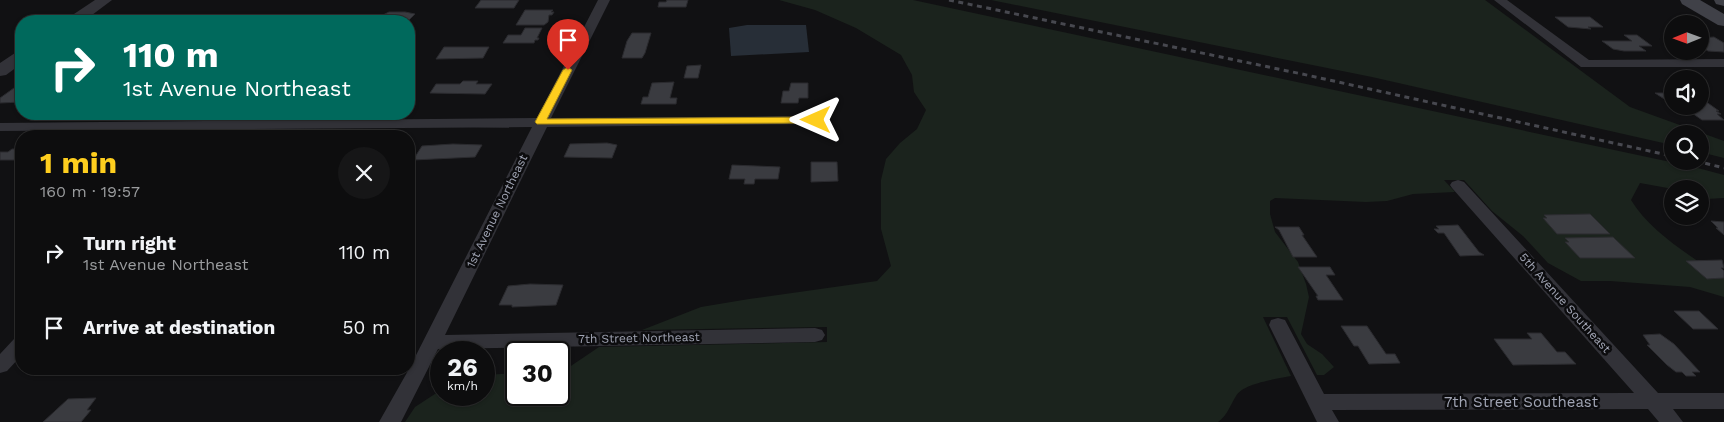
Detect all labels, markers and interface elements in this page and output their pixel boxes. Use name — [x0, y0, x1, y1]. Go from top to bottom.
north arrow — [1664, 15, 1709, 60]
map controls — [1664, 15, 1709, 225]
pin — [547, 19, 589, 70]
icon: arrive — [554, 26, 582, 54]
text: 110 m — [123, 34, 219, 76]
icon: right — [40, 35, 105, 100]
button: sound — [1664, 70, 1709, 115]
text: 1st Avenue Northeast — [123, 76, 351, 101]
position arrow — [789, 93, 841, 145]
button: search — [1664, 125, 1709, 170]
text: 1 min — [40, 145, 117, 180]
button: close — [338, 147, 390, 199]
street label: 1st Avenue Northeast — [463, 152, 531, 270]
button: layers — [1664, 180, 1709, 225]
text: 160 m · 19:57 — [40, 182, 140, 201]
text: Turn right — [83, 232, 176, 255]
icon: right — [40, 239, 68, 267]
text: 110 m — [339, 241, 390, 264]
street label: 5th Avenue Southeast — [1516, 250, 1614, 356]
text: 1st Avenue Northeast — [83, 255, 249, 274]
icon: arrive — [40, 314, 68, 342]
text: Arrive at destination — [83, 316, 275, 339]
text: 50 m — [343, 316, 390, 339]
street label: 7th Street Northeast — [578, 330, 700, 346]
speed limit sign: 30 — [505, 341, 570, 406]
text: 26 — [447, 353, 478, 382]
text: km/h — [447, 379, 478, 393]
street label: 7th Street Southeast — [1444, 393, 1599, 411]

